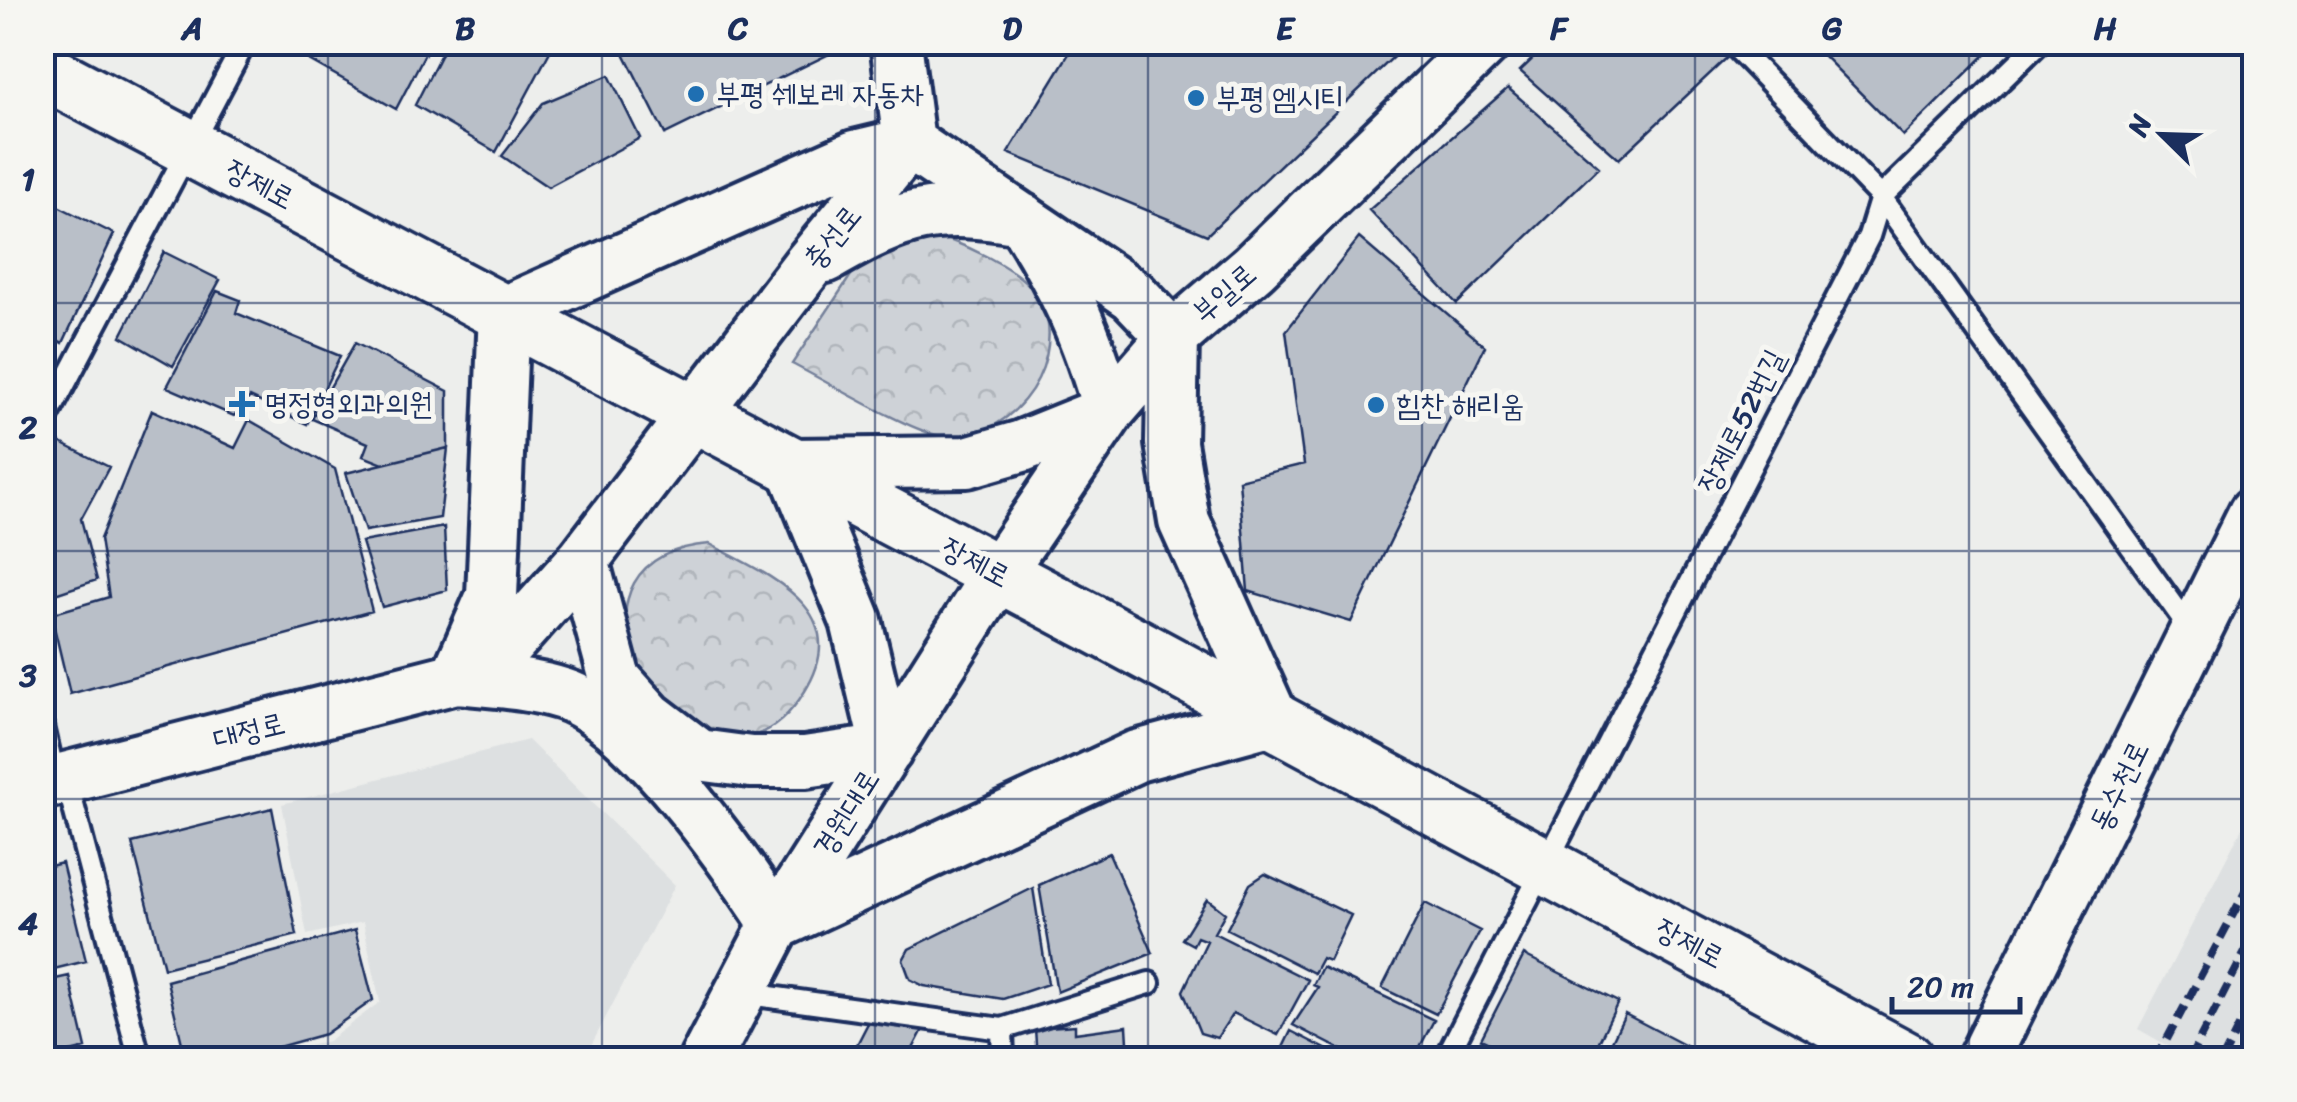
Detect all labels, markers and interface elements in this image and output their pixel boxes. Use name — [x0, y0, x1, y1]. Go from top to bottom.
text: A — [180, 0, 203, 57]
text: B — [455, 0, 475, 57]
text: C — [727, 0, 749, 57]
text: D — [1002, 0, 1022, 57]
text: E — [1276, 0, 1296, 57]
text: F — [1549, 0, 1570, 57]
text: G — [1822, 0, 1843, 57]
text: H — [2094, 0, 2117, 57]
place label: 부평 쉐보레 자동차 — [716, 67, 925, 121]
place label: 부평 엠시티 — [1216, 71, 1345, 125]
marker: 부평 쉐보레 자동차 — [685, 83, 707, 105]
north arrow — [2112, 85, 2212, 185]
marker: 부평 엠시티 — [1185, 87, 1207, 109]
text: N — [2113, 106, 2166, 145]
street label: 장제로 — [215, 143, 305, 225]
text: 1 — [21, 151, 35, 208]
street label: 충선로 — [788, 192, 876, 282]
street label: 부일로 — [1179, 249, 1269, 337]
street label: 장제로52번길 — [1681, 339, 1801, 503]
place label: 명정형외과의원 — [264, 377, 433, 431]
place label: 힘찬 해리움 — [1396, 378, 1525, 432]
marker: 명정형외과의원 — [229, 391, 255, 417]
marker: 힘찬 해리움 — [1365, 394, 1387, 416]
text: 2 — [19, 399, 38, 456]
street label: 장제로 — [931, 521, 1021, 603]
text: 3 — [18, 647, 37, 704]
street label: 대정로 — [207, 696, 291, 766]
street label: 동수천로 — [2074, 731, 2164, 841]
street label: 경원대로 — [798, 758, 894, 868]
text: 4 — [18, 895, 38, 952]
street label: 장제로 — [1645, 902, 1735, 984]
scale bar — [1892, 952, 2020, 1014]
text: 20 m — [1907, 960, 1974, 1014]

